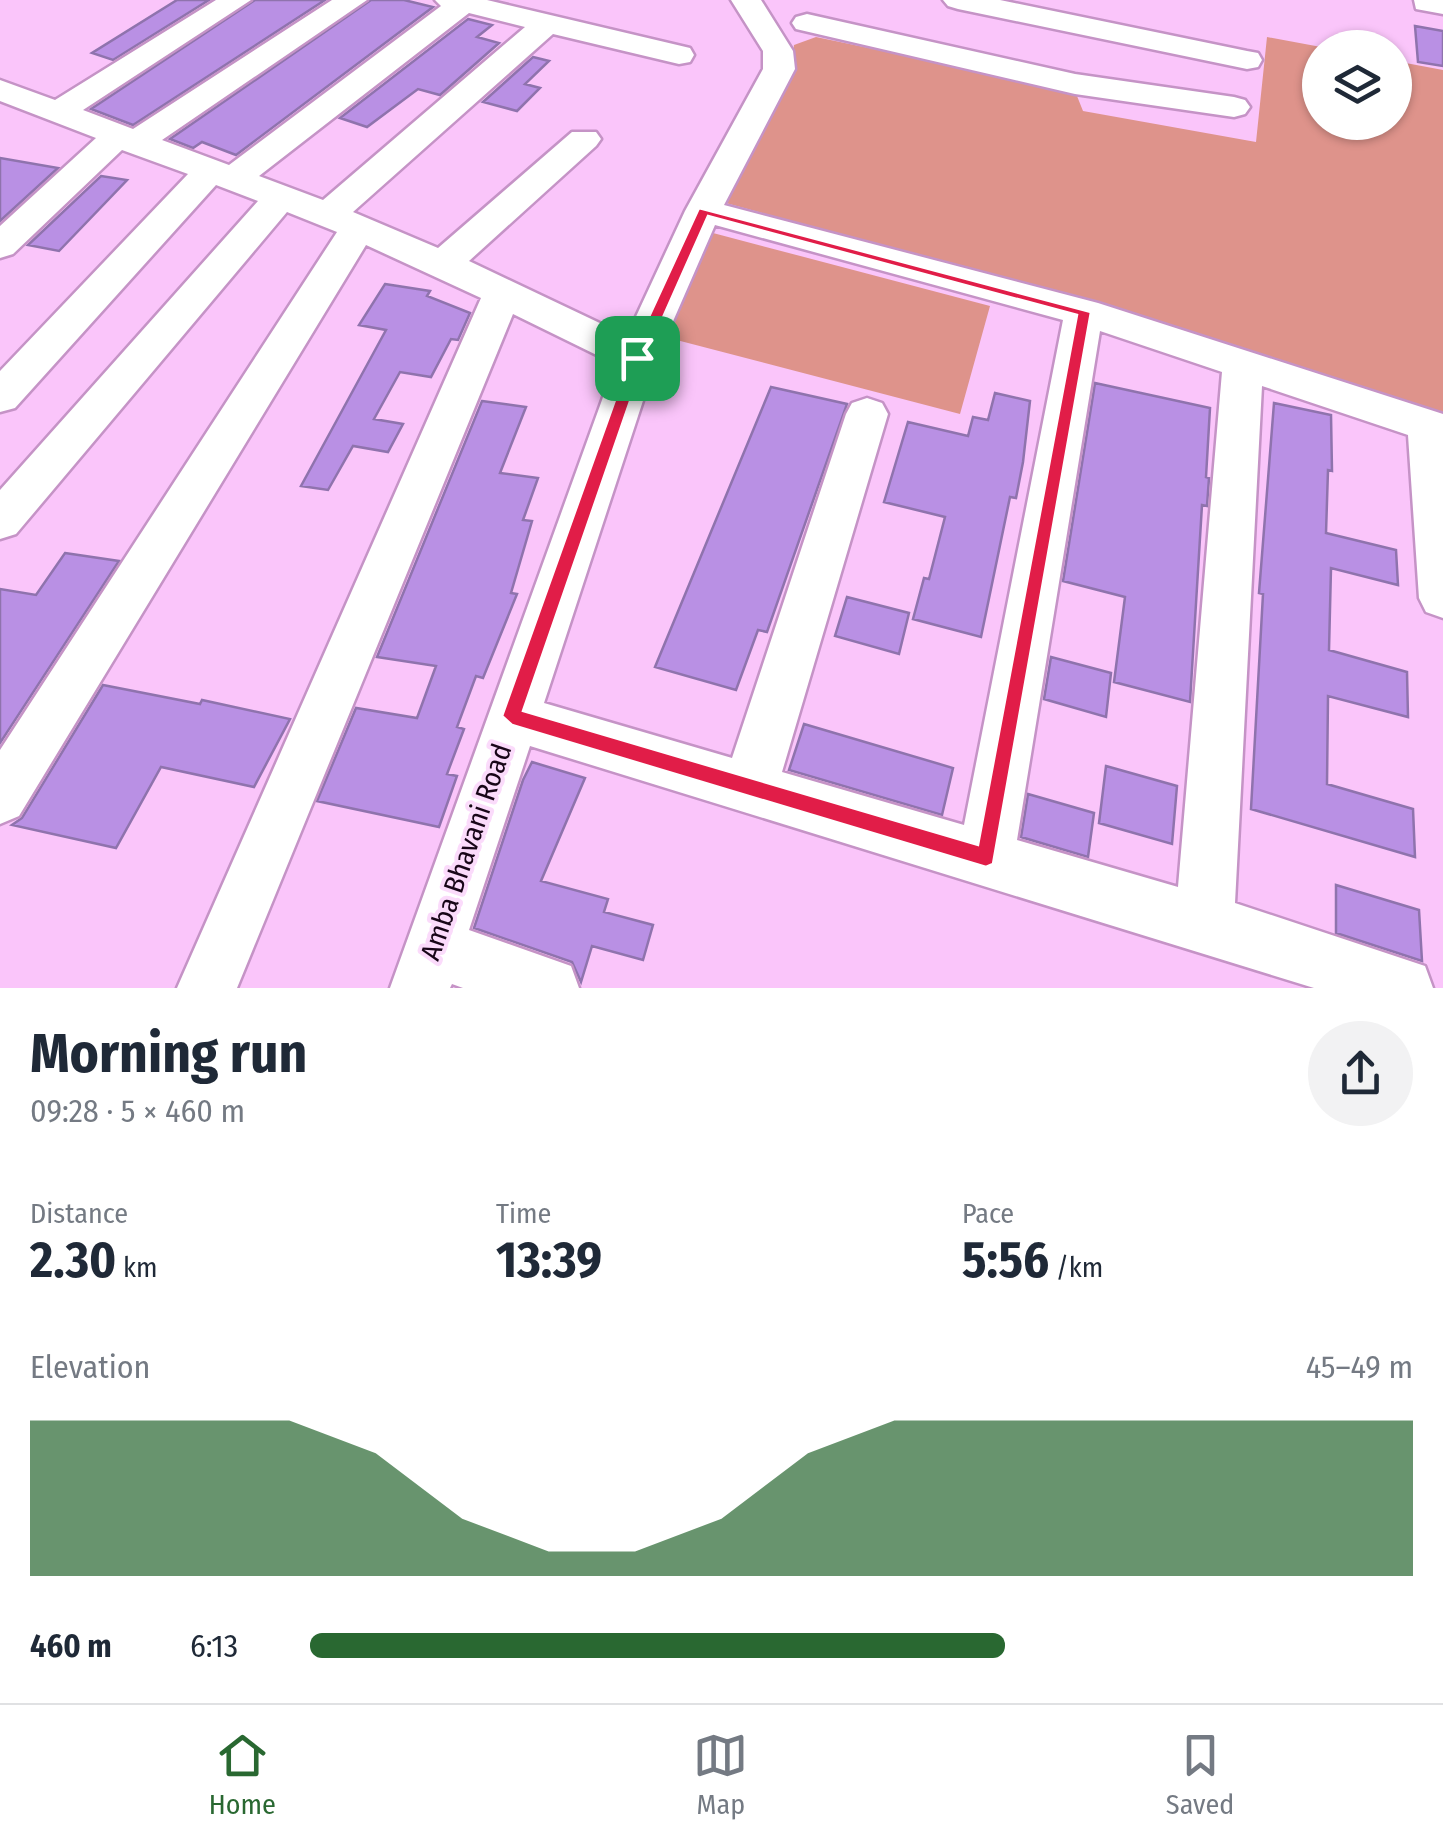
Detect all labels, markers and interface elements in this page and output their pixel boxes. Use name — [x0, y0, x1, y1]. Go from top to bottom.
map controls — [1302, 30, 1412, 140]
button: layers — [1302, 30, 1412, 140]
pin — [595, 316, 680, 401]
icon: arrive — [610, 331, 665, 386]
street label: Amba Bhavani Road — [413, 739, 519, 965]
text: Morning run — [30, 1021, 307, 1087]
button: share — [1308, 1021, 1413, 1126]
text: 09:28 · 5 × 460 m — [30, 1092, 245, 1130]
text: Distance — [30, 1197, 128, 1230]
text: Time — [496, 1197, 551, 1230]
text: Pace — [962, 1197, 1014, 1230]
text: 2.30 — [30, 1230, 116, 1290]
text: 13:39 — [496, 1230, 602, 1290]
text: 5:56 — [962, 1230, 1049, 1290]
text: km — [116, 1251, 158, 1284]
text: /km — [1049, 1251, 1103, 1284]
text: Elevation — [30, 1348, 150, 1386]
text: 45–49 m — [1306, 1348, 1413, 1386]
text: 460 m — [30, 1627, 112, 1665]
text: 6:13 — [190, 1627, 238, 1665]
tab: Home — [209, 1728, 276, 1821]
tab: Map — [693, 1728, 748, 1821]
tab: Saved — [1166, 1728, 1234, 1821]

